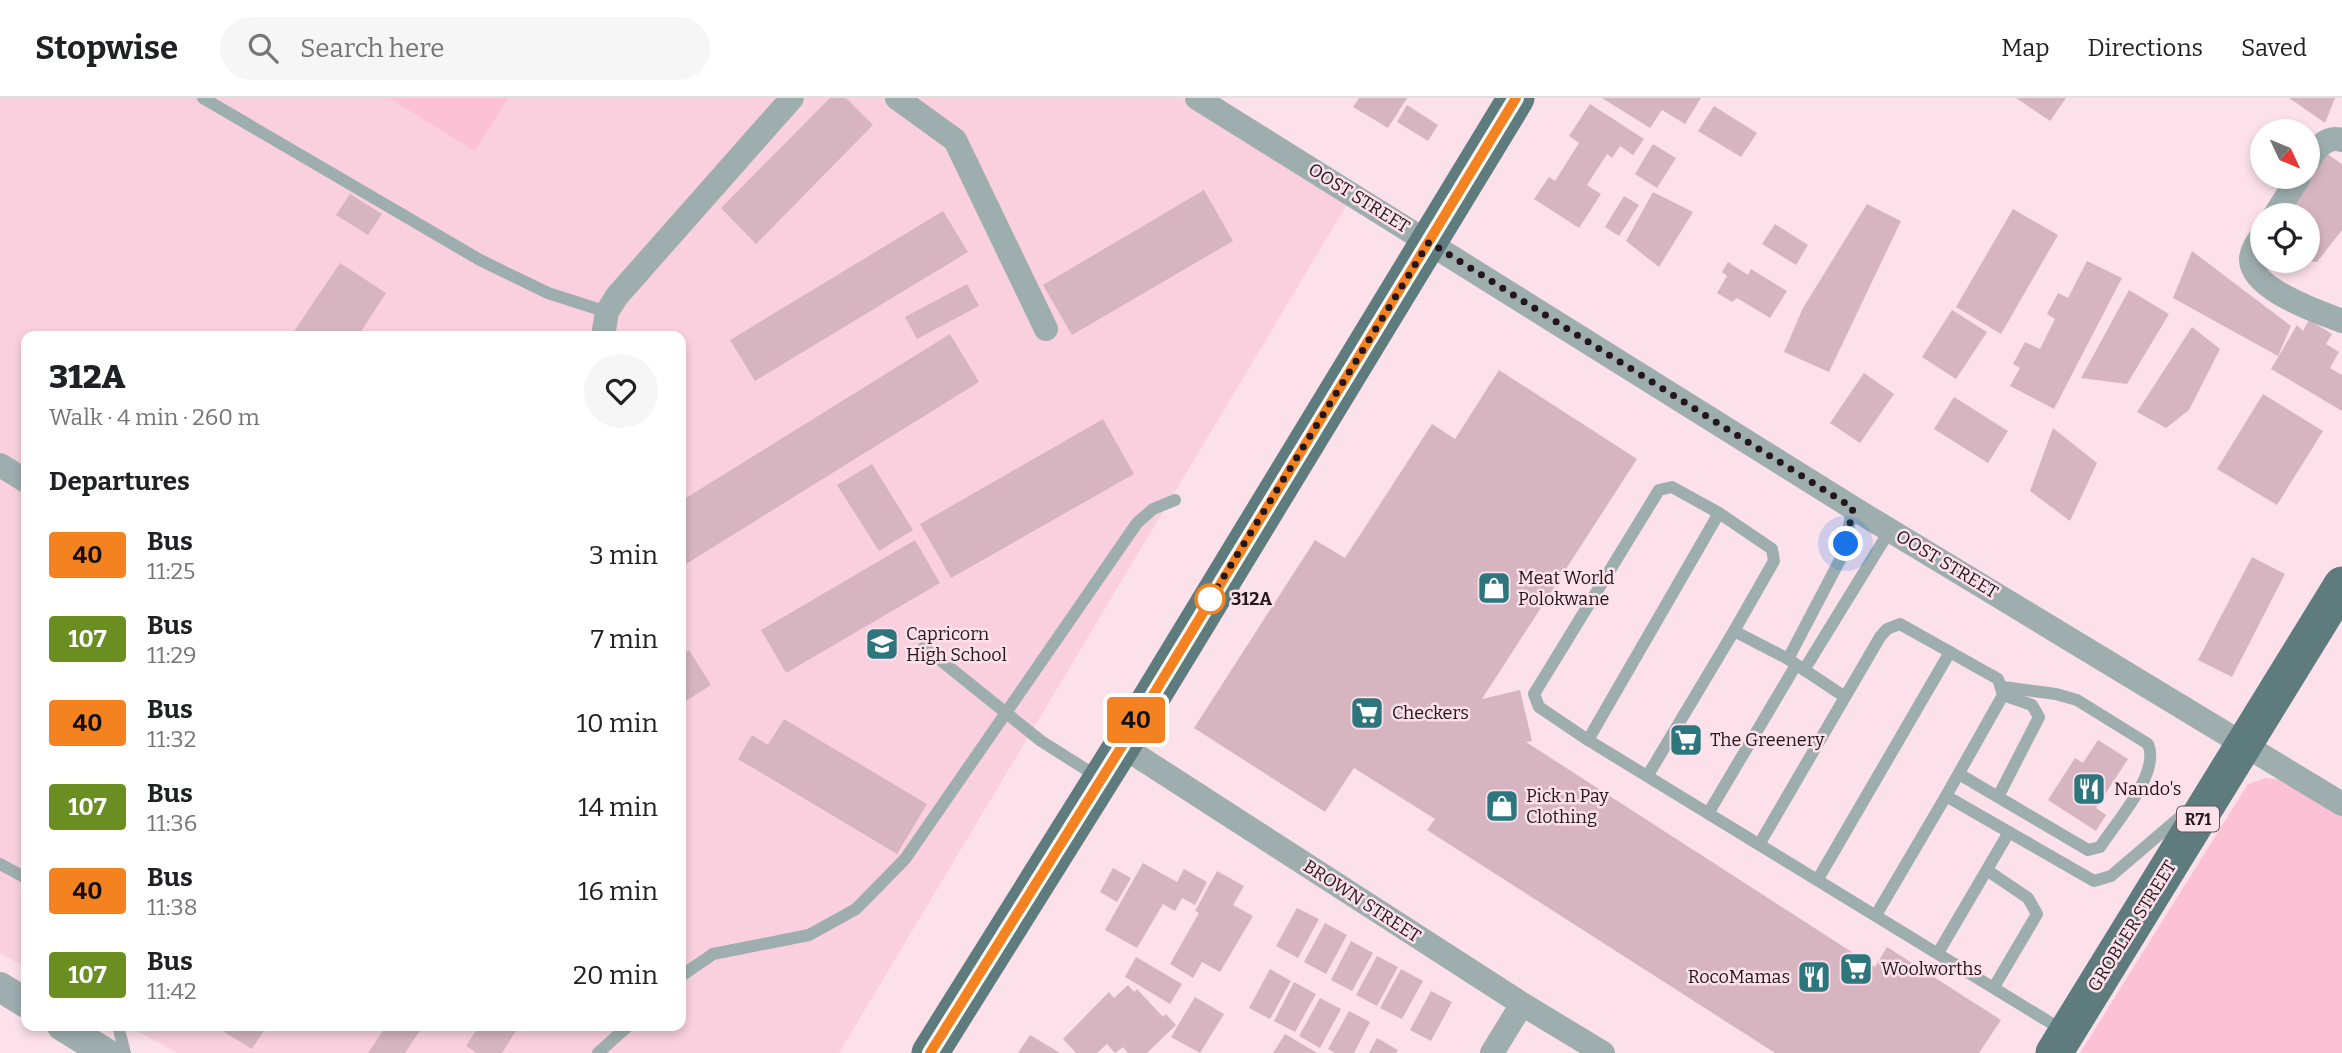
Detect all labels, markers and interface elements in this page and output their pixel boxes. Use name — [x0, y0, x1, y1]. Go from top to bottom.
search box — [220, 17, 710, 80]
text: Stopwise — [35, 28, 178, 68]
icon: search — [244, 29, 282, 67]
text: Search here — [300, 33, 444, 64]
text: Map — [2001, 34, 2050, 62]
text: Directions — [2088, 34, 2203, 62]
text: Saved — [2241, 34, 2307, 62]
north arrow — [2250, 119, 2320, 189]
map controls — [2250, 119, 2320, 273]
street label: OOST STREET — [1304, 158, 1414, 238]
button: locate — [2250, 203, 2320, 273]
button: heart — [584, 354, 658, 428]
text: 312A — [49, 357, 125, 397]
text: Walk · 4 min · 260 m — [49, 403, 260, 431]
text: Departures — [49, 466, 190, 497]
street label: OOST STREET — [1892, 525, 2002, 603]
text: Bus — [147, 526, 193, 557]
your location — [1828, 526, 1863, 561]
text: 3 min — [589, 540, 658, 571]
text: 40 — [73, 541, 102, 569]
text: 11:25 — [147, 557, 195, 585]
place label: Meat World Polokwane — [1518, 567, 1615, 610]
shop icon: Meat World Polokwane — [1475, 569, 1513, 607]
marker: 312A — [1195, 584, 1225, 614]
place label: 312A — [1231, 588, 1272, 610]
text: Bus — [147, 610, 193, 641]
place label: Capricorn High School — [906, 623, 1007, 666]
text: 7 min — [591, 624, 658, 655]
text: 107 — [68, 625, 107, 653]
school or university icon: Capricorn High School — [863, 625, 901, 663]
text: 11:29 — [147, 641, 197, 669]
text: Bus — [147, 694, 193, 725]
supermarket icon: Checkers — [1348, 694, 1386, 732]
line badge: 40 — [1104, 697, 1168, 743]
place label: Checkers — [1392, 702, 1469, 724]
text: 40 — [1121, 706, 1151, 734]
text: 10 min — [577, 708, 658, 739]
text: 40 — [73, 709, 102, 737]
supermarket icon: The Greenery — [1667, 721, 1705, 759]
text: 11:32 — [147, 725, 196, 753]
place label: The Greenery — [1710, 729, 1825, 751]
restaurant icon: Nando's — [2070, 770, 2108, 808]
text: Bus — [147, 778, 193, 809]
place label: Nando's — [2114, 778, 2181, 800]
place label: Pick n Pay Clothing — [1526, 785, 1609, 828]
shop icon: Pick n Pay Clothing — [1483, 787, 1521, 825]
text: 14 min — [578, 792, 658, 823]
text: 107 — [68, 793, 107, 821]
road number: R71 — [2177, 806, 2219, 832]
text: 11:36 — [147, 809, 197, 837]
street label: BROWN STREET — [1299, 855, 1425, 947]
street label: GROBLER STREET — [2083, 856, 2181, 996]
text: Bus — [147, 862, 193, 893]
text: 16 min — [578, 876, 658, 907]
text: 40 — [73, 877, 102, 905]
text: 11:38 — [147, 893, 197, 921]
text: Bus — [147, 946, 193, 977]
supermarket icon: Woolworths — [1837, 950, 1875, 988]
restaurant icon: RocoMamas — [1795, 958, 1833, 996]
place label: Woolworths — [1881, 958, 1982, 980]
text: 20 min — [573, 960, 658, 991]
text: 107 — [68, 961, 107, 989]
place label: RocoMamas — [1688, 966, 1790, 988]
text: 11:42 — [147, 977, 196, 1005]

